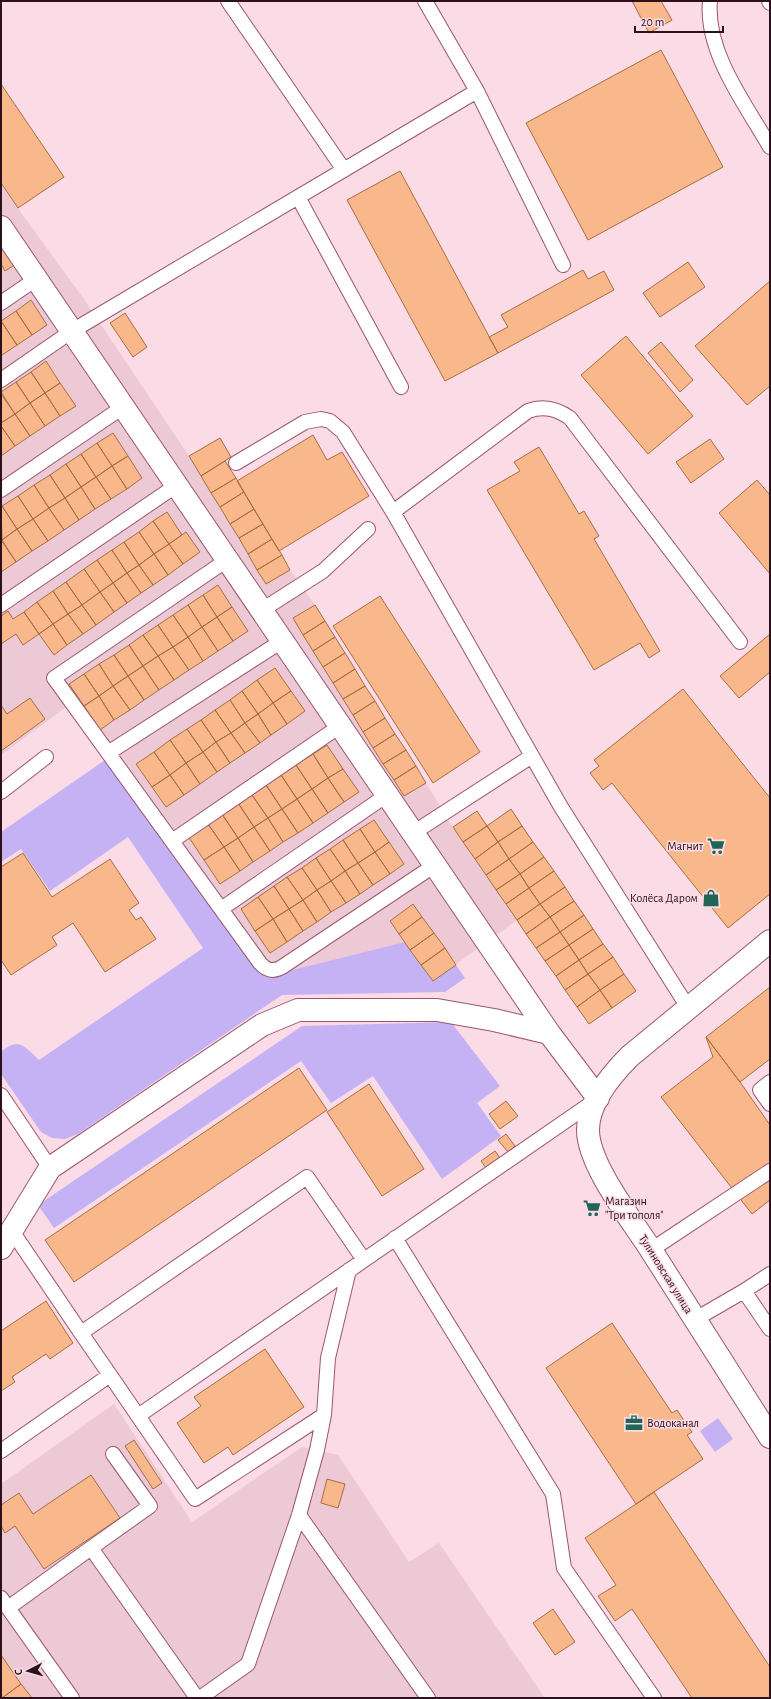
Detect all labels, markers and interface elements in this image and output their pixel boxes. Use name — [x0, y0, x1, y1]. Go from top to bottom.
scale bar — [635, 8, 723, 34]
text: 20 m — [641, 16, 664, 28]
supermarket icon: Магнит — [706, 836, 726, 856]
place label: Магнит — [667, 840, 704, 852]
shop icon: Колёса Даром — [701, 888, 721, 908]
place label: Колёса Даром — [630, 892, 698, 904]
place label: Магазин "Три тополя" — [605, 1195, 664, 1221]
supermarket icon: Магазин "Три тополя" — [582, 1198, 602, 1218]
street label: Тулиновская улица — [636, 1232, 695, 1317]
office icon: Водоканал — [624, 1413, 644, 1433]
place label: Водоканал — [647, 1417, 699, 1429]
north arrow — [8, 1651, 48, 1691]
text: С — [13, 1668, 24, 1676]

